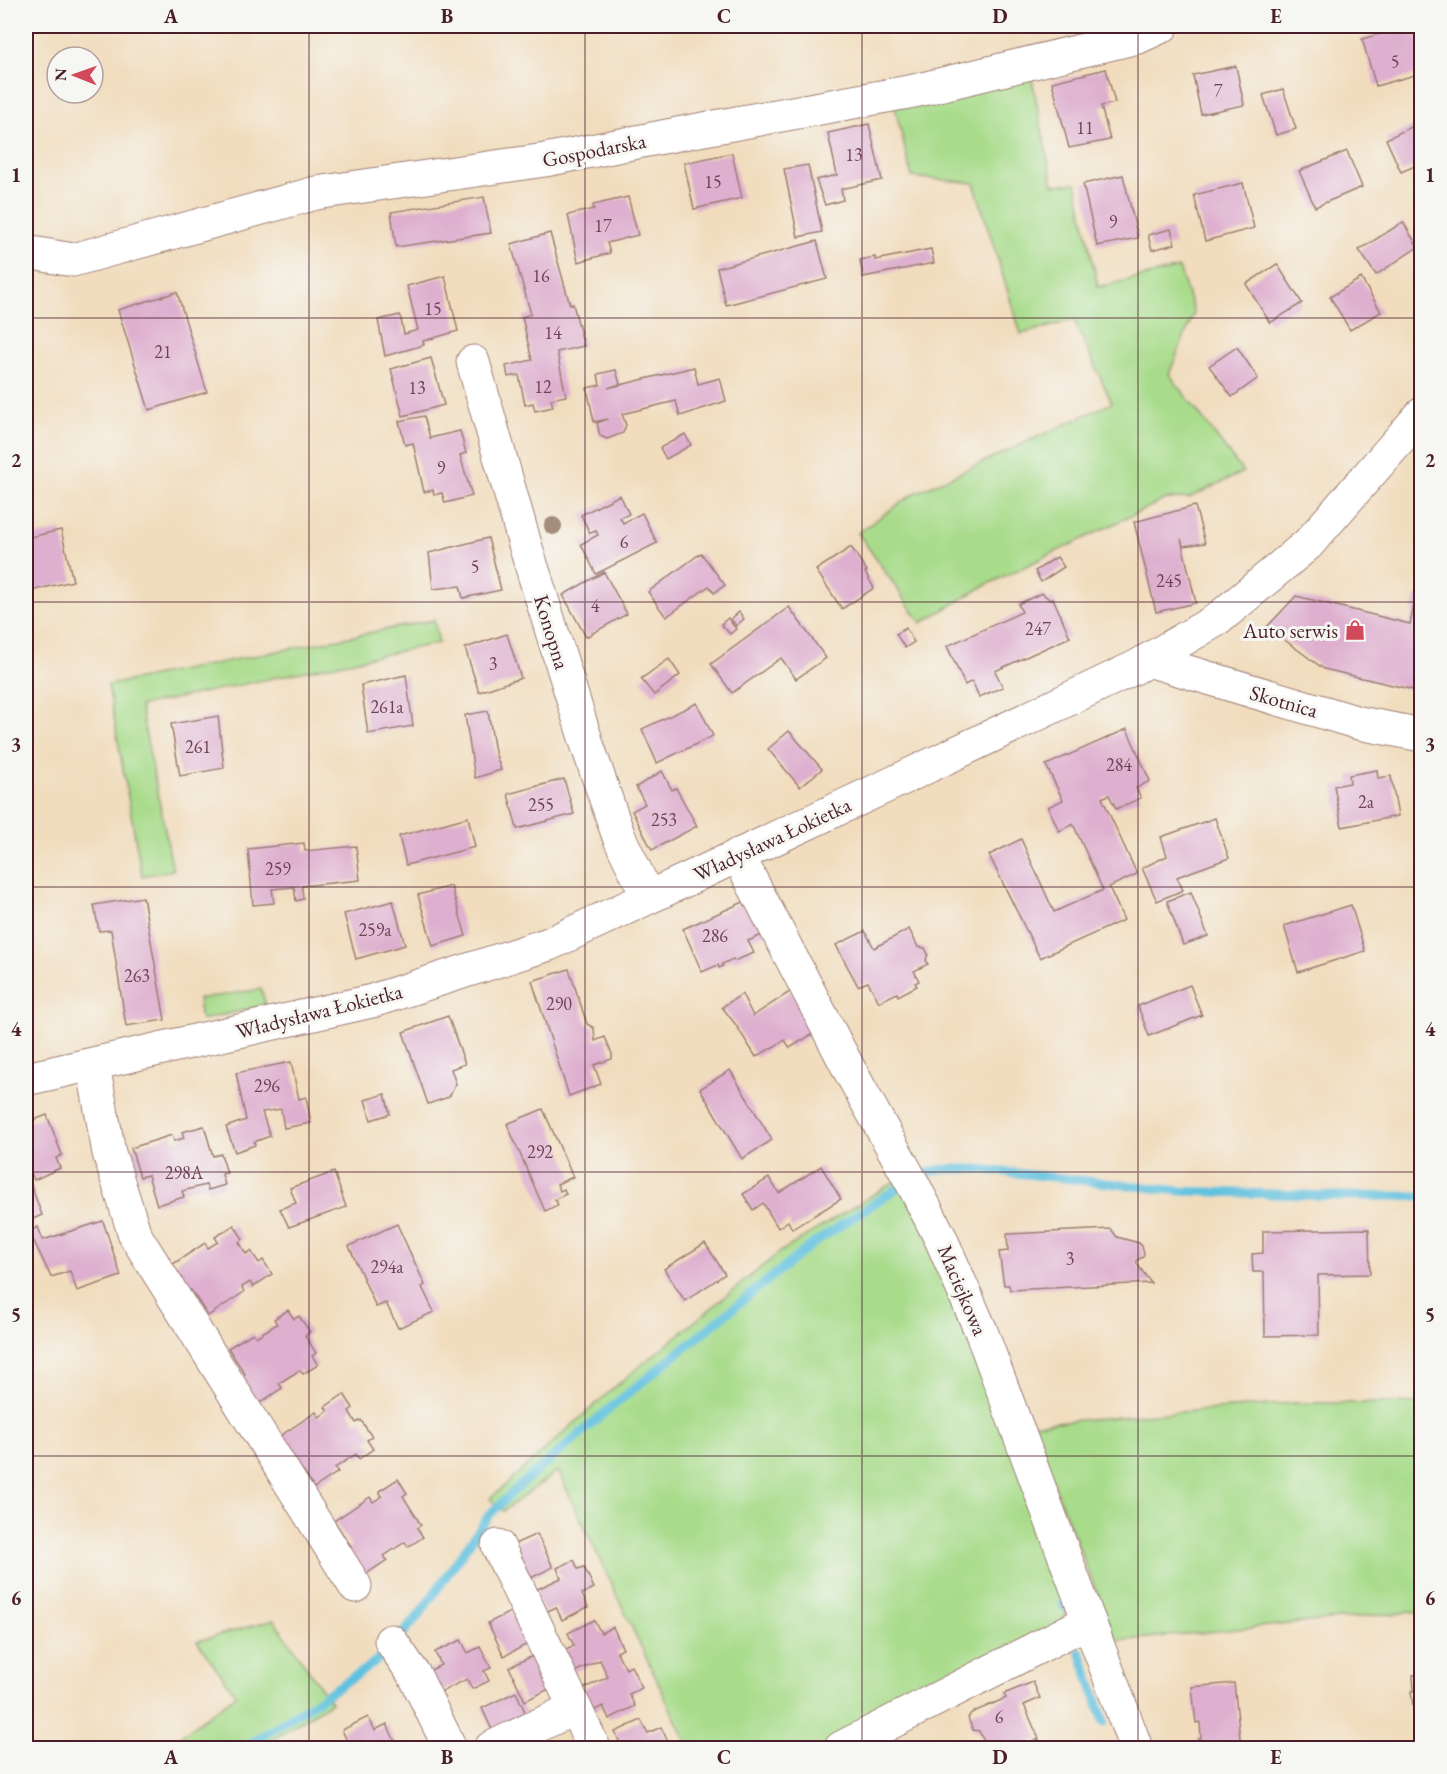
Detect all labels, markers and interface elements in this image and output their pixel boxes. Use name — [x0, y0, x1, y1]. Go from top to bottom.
text: A — [163, 3, 179, 29]
text: B — [441, 3, 453, 29]
text: C — [717, 3, 731, 29]
text: D — [992, 3, 1008, 29]
text: E — [1270, 3, 1282, 29]
north arrow — [45, 45, 105, 105]
house number: 5 — [1391, 50, 1399, 73]
text: N — [50, 68, 71, 81]
house number: 7 — [1214, 79, 1223, 102]
house number: 11 — [1076, 116, 1094, 139]
street label: Gospodarska — [540, 127, 649, 173]
house number: 13 — [845, 143, 863, 166]
text: 1 — [11, 162, 21, 188]
text: 1 — [1425, 162, 1435, 188]
house number: 15 — [704, 170, 722, 193]
house number: 9 — [1109, 210, 1118, 233]
house number: 17 — [594, 214, 612, 237]
house number: 16 — [532, 264, 550, 287]
house number: 15 — [424, 297, 442, 320]
house number: 14 — [544, 321, 562, 344]
house number: 21 — [154, 340, 172, 363]
house number: 12 — [534, 375, 552, 398]
house number: 13 — [408, 376, 426, 399]
text: 2 — [11, 447, 22, 473]
text: 2 — [1425, 447, 1436, 473]
house number: 9 — [437, 456, 446, 479]
house number: 6 — [620, 530, 629, 553]
house number: 5 — [471, 555, 479, 578]
house number: 245 — [1156, 569, 1182, 592]
street label: Konopna — [528, 591, 576, 673]
house number: 4 — [591, 594, 600, 617]
house number: 247 — [1025, 617, 1051, 640]
place label: Auto serwis — [1242, 617, 1338, 644]
shop icon: Auto serwis — [1343, 618, 1367, 642]
house number: 3 — [489, 652, 497, 675]
street label: Skotnica — [1247, 678, 1322, 724]
house number: 261a — [370, 695, 404, 718]
text: 3 — [11, 731, 21, 757]
text: 3 — [1425, 731, 1435, 757]
house number: 261 — [185, 735, 211, 758]
house number: 284 — [1106, 753, 1132, 776]
street label: Władysława Łokietka — [689, 790, 856, 887]
house number: 2a — [1358, 790, 1375, 813]
house number: 255 — [528, 793, 554, 816]
house number: 253 — [651, 808, 677, 831]
house number: 259 — [265, 857, 291, 880]
house number: 259a — [358, 918, 392, 941]
house number: 286 — [702, 924, 728, 947]
house number: 263 — [124, 964, 150, 987]
street label: Władysława Łokietka — [233, 977, 406, 1045]
house number: 290 — [546, 992, 572, 1015]
text: 4 — [11, 1016, 22, 1042]
text: 4 — [1425, 1016, 1436, 1042]
house number: 296 — [254, 1074, 280, 1097]
house number: 292 — [527, 1140, 553, 1163]
house number: 298A — [165, 1161, 204, 1184]
street label: Maciejkowa — [932, 1241, 994, 1340]
house number: 3 — [1066, 1247, 1074, 1270]
house number: 294a — [370, 1255, 404, 1278]
text: 5 — [11, 1301, 21, 1327]
text: 5 — [1425, 1301, 1435, 1327]
text: 6 — [11, 1585, 22, 1611]
text: 6 — [1425, 1585, 1436, 1611]
house number: 6 — [995, 1705, 1004, 1728]
text: A — [163, 1744, 179, 1770]
text: B — [441, 1744, 453, 1770]
text: C — [717, 1744, 731, 1770]
text: D — [992, 1744, 1008, 1770]
text: E — [1270, 1744, 1282, 1770]

